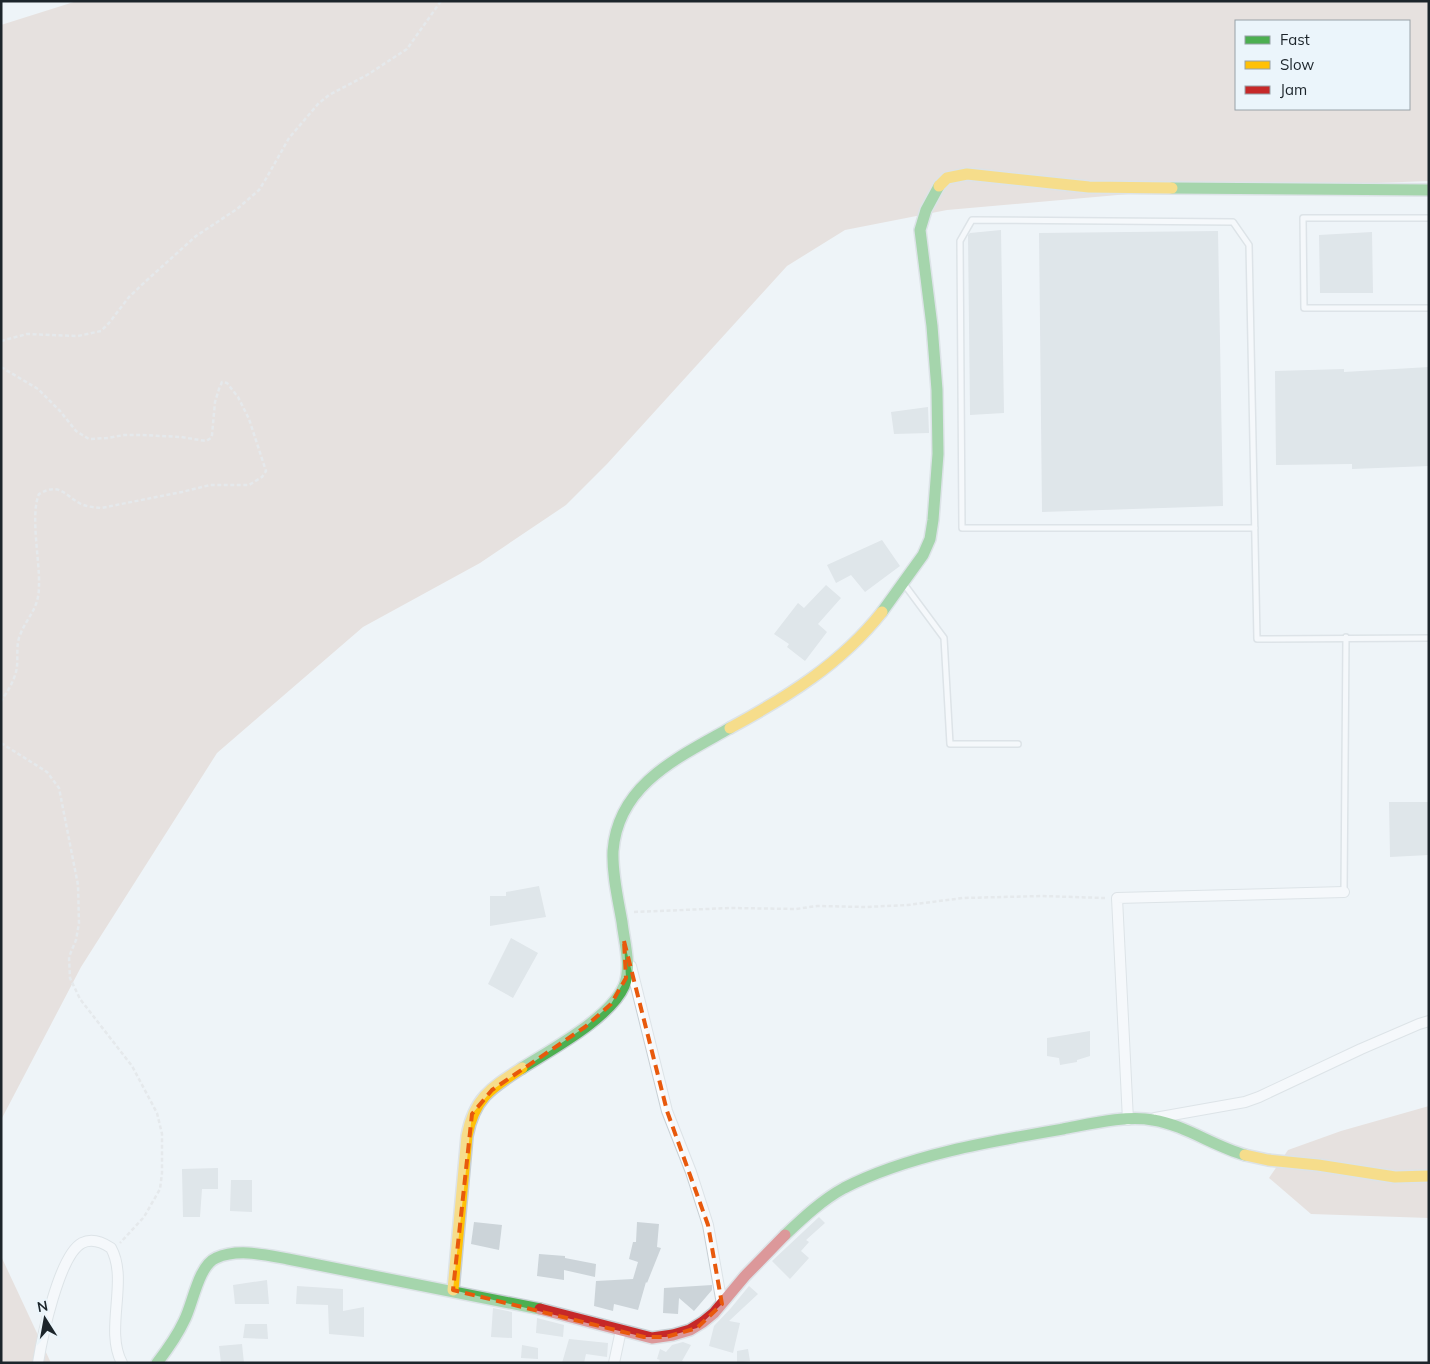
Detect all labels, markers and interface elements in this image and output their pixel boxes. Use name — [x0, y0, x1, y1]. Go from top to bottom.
legend — [1235, 20, 1410, 110]
text: Fast — [1280, 30, 1310, 49]
text: Slow — [1280, 55, 1314, 74]
text: Jam — [1280, 80, 1307, 99]
north arrow — [20, 1294, 70, 1344]
text: N — [36, 1296, 49, 1316]

